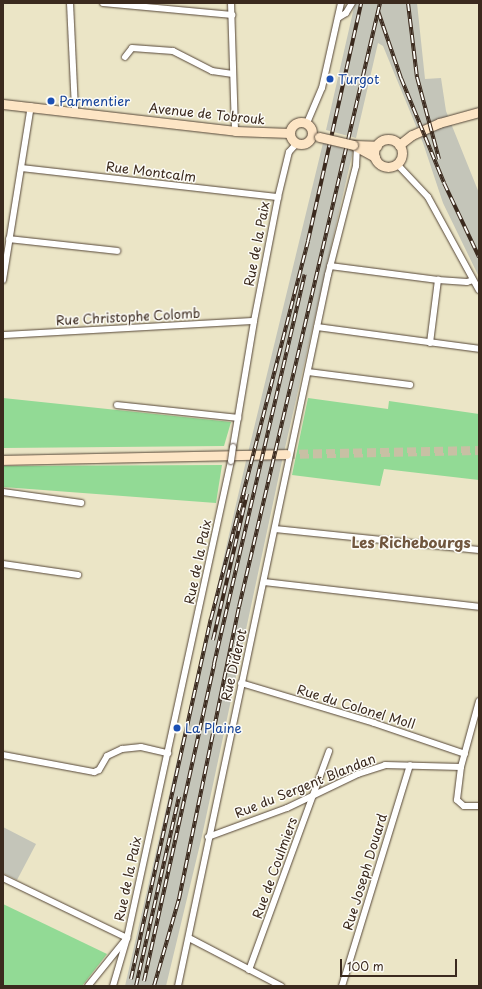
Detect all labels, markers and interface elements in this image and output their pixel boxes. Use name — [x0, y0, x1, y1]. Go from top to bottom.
place label: Turgot — [338, 71, 379, 87]
marker: Turgot — [325, 74, 335, 84]
place label: Parmentier — [59, 93, 130, 109]
marker: Parmentier — [46, 96, 56, 106]
street label: Avenue de Tobrouk — [148, 100, 266, 128]
street label: Rue Montcalm — [105, 159, 197, 185]
street label: Rue de la Paix — [241, 199, 273, 289]
street label: Rue Christophe Colomb — [54, 305, 202, 329]
street label: Rue de la Paix — [181, 517, 215, 607]
district label: Les Richebourgs — [351, 533, 471, 551]
street label: Rue Diderot — [218, 627, 250, 703]
street label: Rue du Colonel Moll — [294, 681, 418, 733]
place label: La Plaine — [185, 720, 242, 736]
marker: La Plaine — [172, 723, 182, 733]
street label: Rue du Sergent Blandan — [232, 750, 378, 822]
street label: Rue Joseph Douard — [339, 811, 391, 933]
street label: Rue de Coulmiers — [249, 814, 301, 922]
street label: Rue de la Paix — [111, 834, 145, 924]
scale bar — [342, 951, 459, 977]
text: 100 m — [347, 957, 384, 975]

